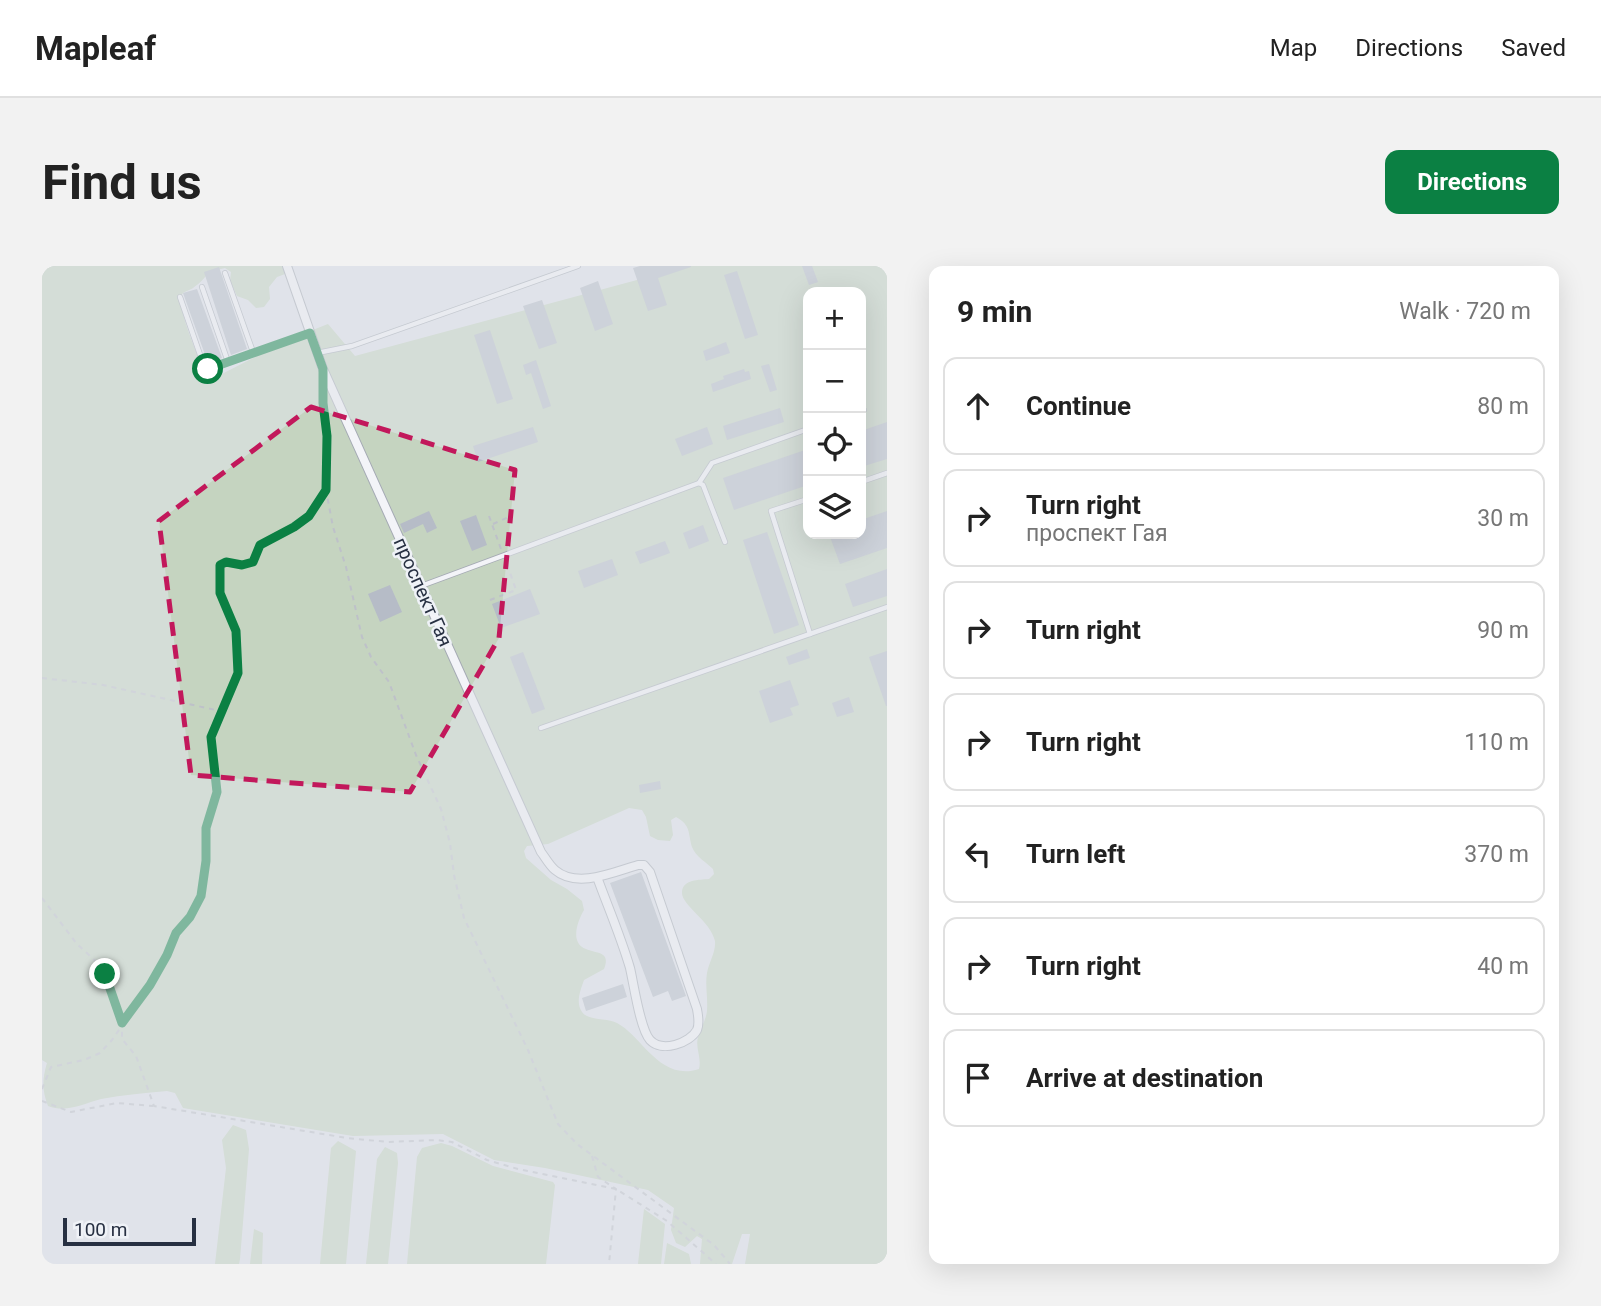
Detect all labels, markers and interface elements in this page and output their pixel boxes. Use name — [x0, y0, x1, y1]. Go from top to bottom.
text: Mapleaf — [35, 29, 156, 68]
text: Map — [1270, 34, 1317, 62]
text: Directions — [1355, 34, 1463, 62]
text: Saved — [1501, 34, 1566, 62]
button: Directions — [1385, 150, 1559, 214]
text: Find us — [42, 154, 202, 211]
map controls — [803, 287, 866, 539]
button: + — [803, 287, 866, 350]
text: 9 min — [957, 294, 1032, 329]
text: Walk · 720 m — [1399, 298, 1531, 325]
button: − — [803, 350, 866, 413]
route start — [192, 353, 223, 384]
icon: ahead — [959, 387, 997, 425]
text: Continue — [1026, 391, 1131, 421]
text: 80 m — [1477, 393, 1529, 420]
button: locate — [803, 413, 866, 476]
button: layers — [803, 476, 866, 539]
text: Turn right — [1026, 490, 1141, 520]
icon: right — [959, 499, 997, 537]
text: 30 m — [1477, 505, 1529, 532]
text: проспект Гая — [1026, 520, 1168, 547]
street label: проспект Гая — [389, 534, 457, 650]
icon: right — [959, 611, 997, 649]
text: Turn right — [1026, 615, 1141, 645]
text: 90 m — [1477, 617, 1529, 644]
icon: right — [959, 723, 997, 761]
text: Turn right — [1026, 727, 1141, 757]
text: 110 m — [1464, 729, 1529, 756]
icon: left — [959, 835, 997, 873]
text: Turn left — [1026, 839, 1125, 869]
text: 370 m — [1464, 841, 1529, 868]
icon: right — [959, 947, 997, 985]
text: Turn right — [1026, 951, 1141, 981]
text: 40 m — [1477, 953, 1529, 980]
route end — [89, 958, 120, 989]
icon: arrive — [959, 1059, 997, 1097]
text: Arrive at destination — [1026, 1063, 1263, 1093]
scale bar — [63, 1215, 196, 1247]
text: 100 m — [74, 1218, 127, 1241]

